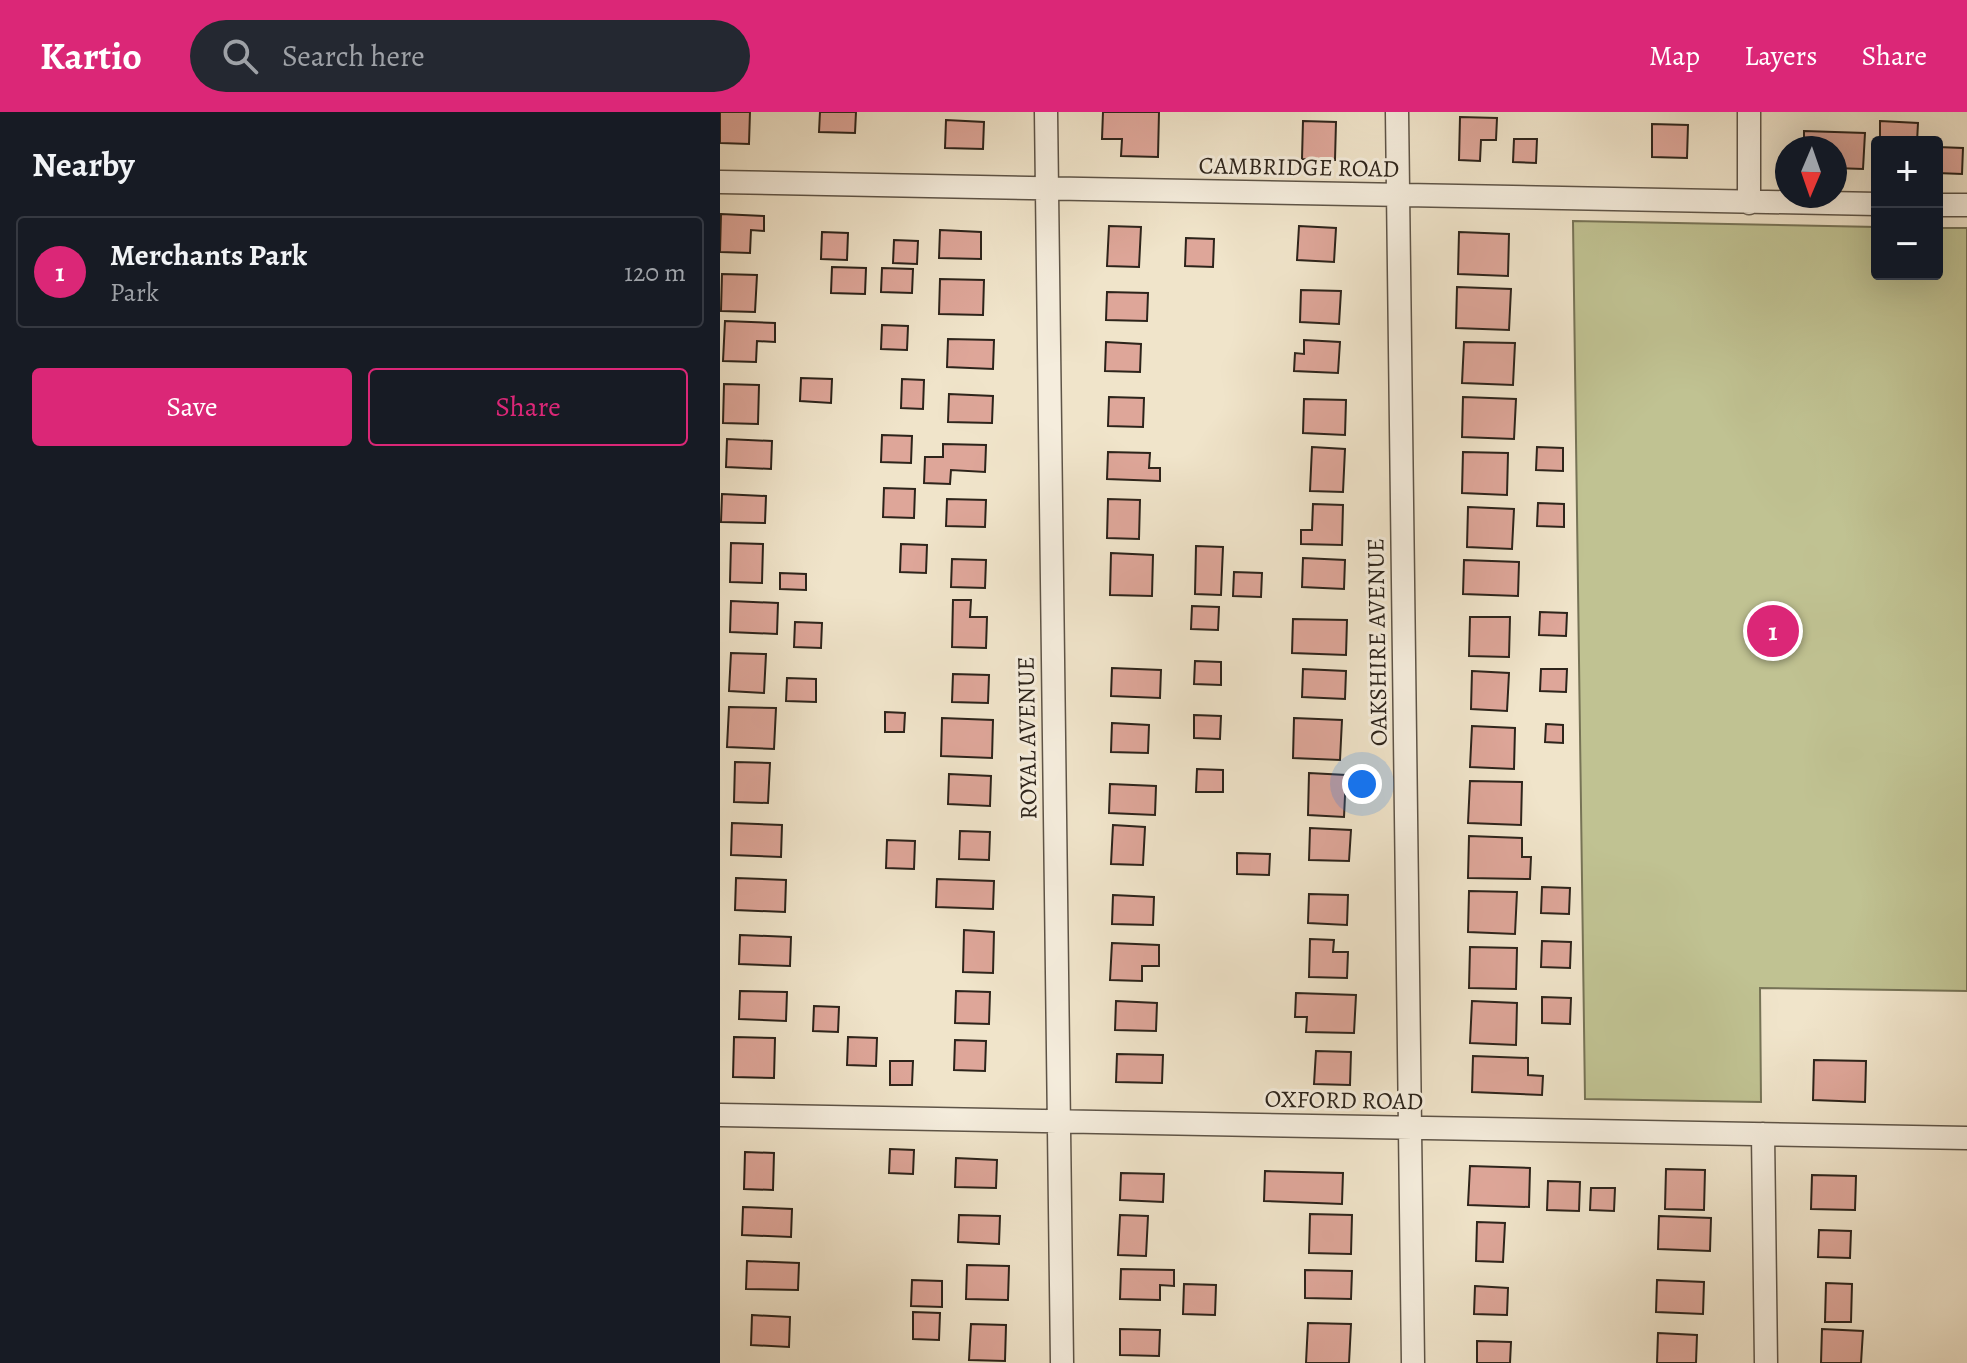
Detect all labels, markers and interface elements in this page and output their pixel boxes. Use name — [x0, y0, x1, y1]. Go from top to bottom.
search box — [190, 20, 750, 92]
text: Kartio — [40, 30, 142, 82]
icon: search — [218, 34, 262, 78]
text: Search here — [282, 36, 425, 76]
text: Map — [1649, 37, 1700, 75]
text: Layers — [1744, 37, 1817, 75]
text: Share — [1861, 37, 1927, 75]
north arrow — [1775, 136, 1847, 208]
map controls — [1871, 136, 1943, 280]
button: + — [1871, 136, 1943, 208]
text: Nearby — [32, 141, 135, 188]
street label: CAMBRIDGE ROAD — [1198, 149, 1400, 185]
button: − — [1871, 208, 1943, 280]
text: Merchants Park — [110, 235, 307, 275]
text: 1 — [55, 255, 65, 290]
text: 120 m — [624, 255, 686, 290]
text: Park — [110, 275, 159, 310]
button: Save — [32, 368, 352, 446]
button: Share — [368, 368, 688, 446]
street label: OAKSHIRE AVENUE — [1359, 538, 1395, 746]
pin: 1 — [1747, 601, 1799, 661]
street label: ROYAL AVENUE — [1010, 656, 1044, 820]
your location — [1342, 764, 1382, 804]
street label: OXFORD ROAD — [1264, 1083, 1424, 1117]

